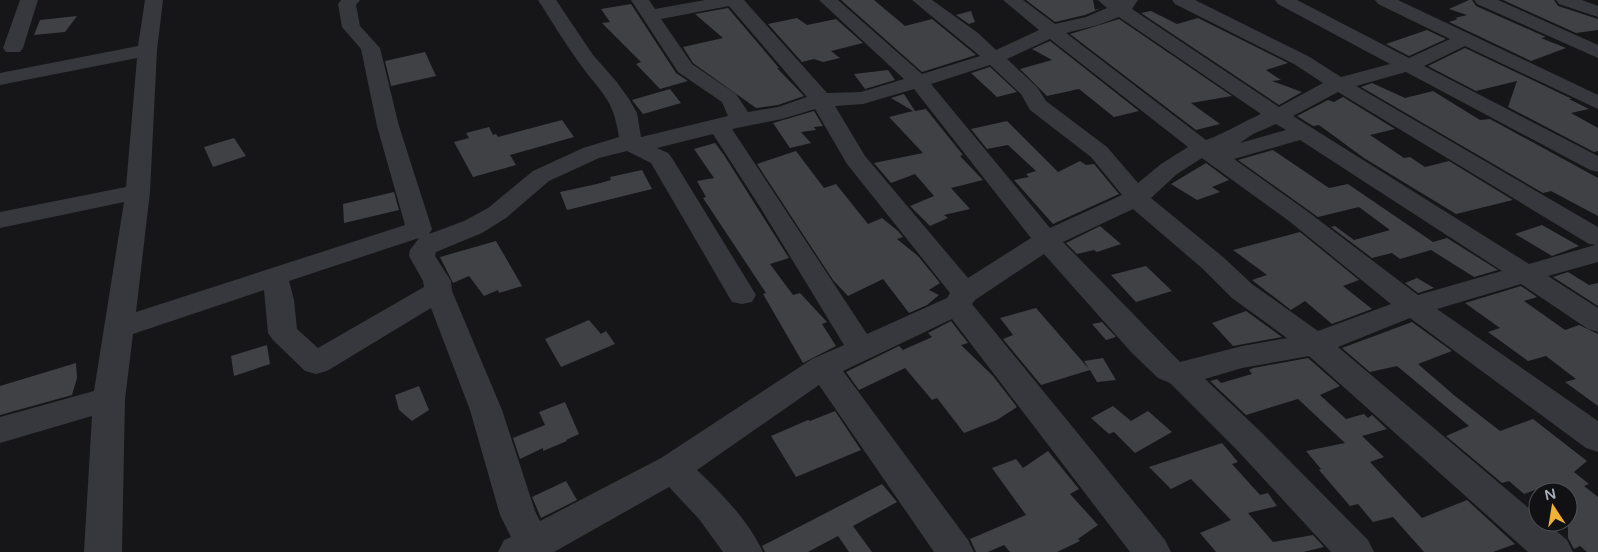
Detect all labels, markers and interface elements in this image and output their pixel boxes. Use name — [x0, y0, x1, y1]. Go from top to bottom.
north arrow — [1528, 482, 1578, 532]
text: N — [1543, 485, 1558, 504]

